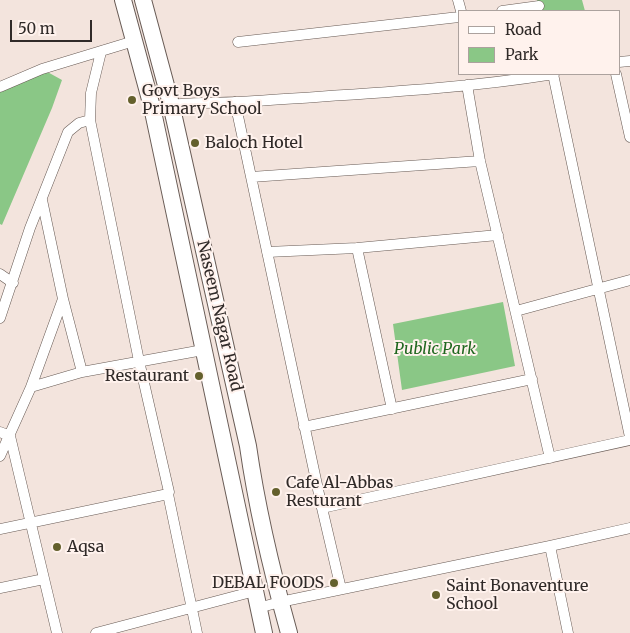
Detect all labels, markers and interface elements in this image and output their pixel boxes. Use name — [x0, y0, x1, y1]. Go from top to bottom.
scale bar — [12, 10, 95, 42]
legend — [458, 10, 620, 75]
text: 50 m — [18, 19, 55, 38]
text: Road — [505, 20, 541, 39]
text: Park — [505, 45, 538, 64]
place label: Govt Boys Primary School — [142, 81, 262, 119]
marker: Govt Boys Primary School — [126, 94, 138, 106]
place label: Baloch Hotel — [205, 133, 303, 153]
marker: Baloch Hotel — [189, 137, 201, 149]
street label: Naseem Nagar Road — [192, 239, 246, 393]
park label: Public Park — [394, 339, 476, 359]
place label: Restaurant — [105, 366, 189, 386]
marker: Restaurant — [193, 370, 205, 382]
place label: Cafe Al-Abbas Resturant — [286, 473, 393, 511]
marker: Cafe Al-Abbas Resturant — [270, 486, 282, 498]
place label: Aqsa — [67, 537, 104, 557]
marker: Aqsa — [51, 541, 63, 553]
place label: DEBAL FOODS — [212, 573, 324, 593]
place label: Saint Bonaventure School — [446, 576, 588, 614]
marker: DEBAL FOODS — [328, 577, 340, 589]
marker: Saint Bonaventure School — [430, 589, 442, 601]

